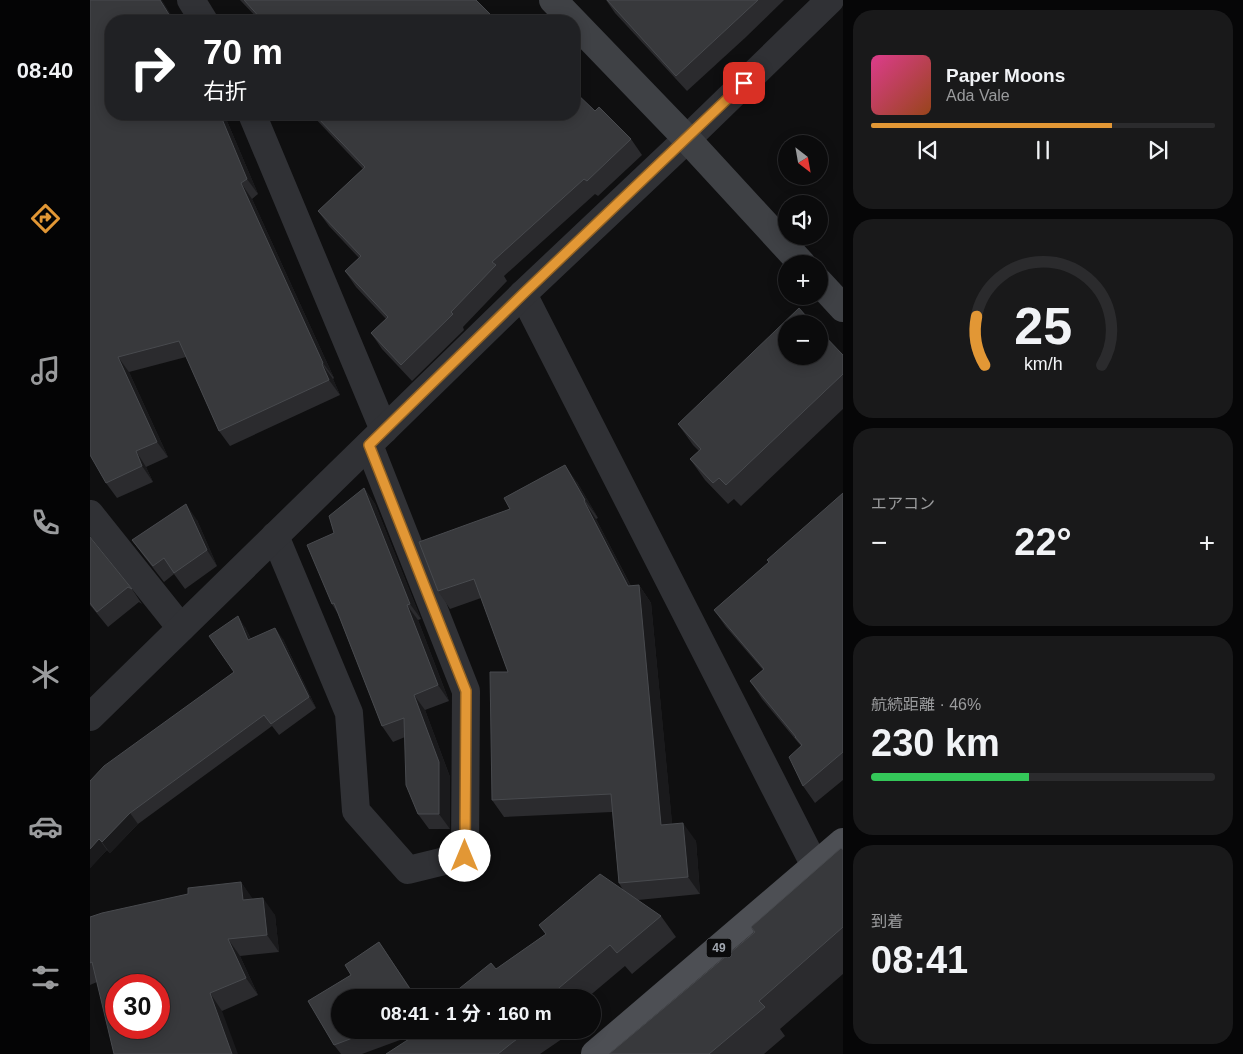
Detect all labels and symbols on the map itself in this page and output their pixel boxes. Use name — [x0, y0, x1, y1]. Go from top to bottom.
pin — [723, 62, 765, 104]
north arrow — [778, 135, 828, 185]
position arrow — [438, 829, 490, 881]
road number: 49 — [706, 938, 732, 958]
speed limit sign: 30 — [105, 974, 170, 1039]

